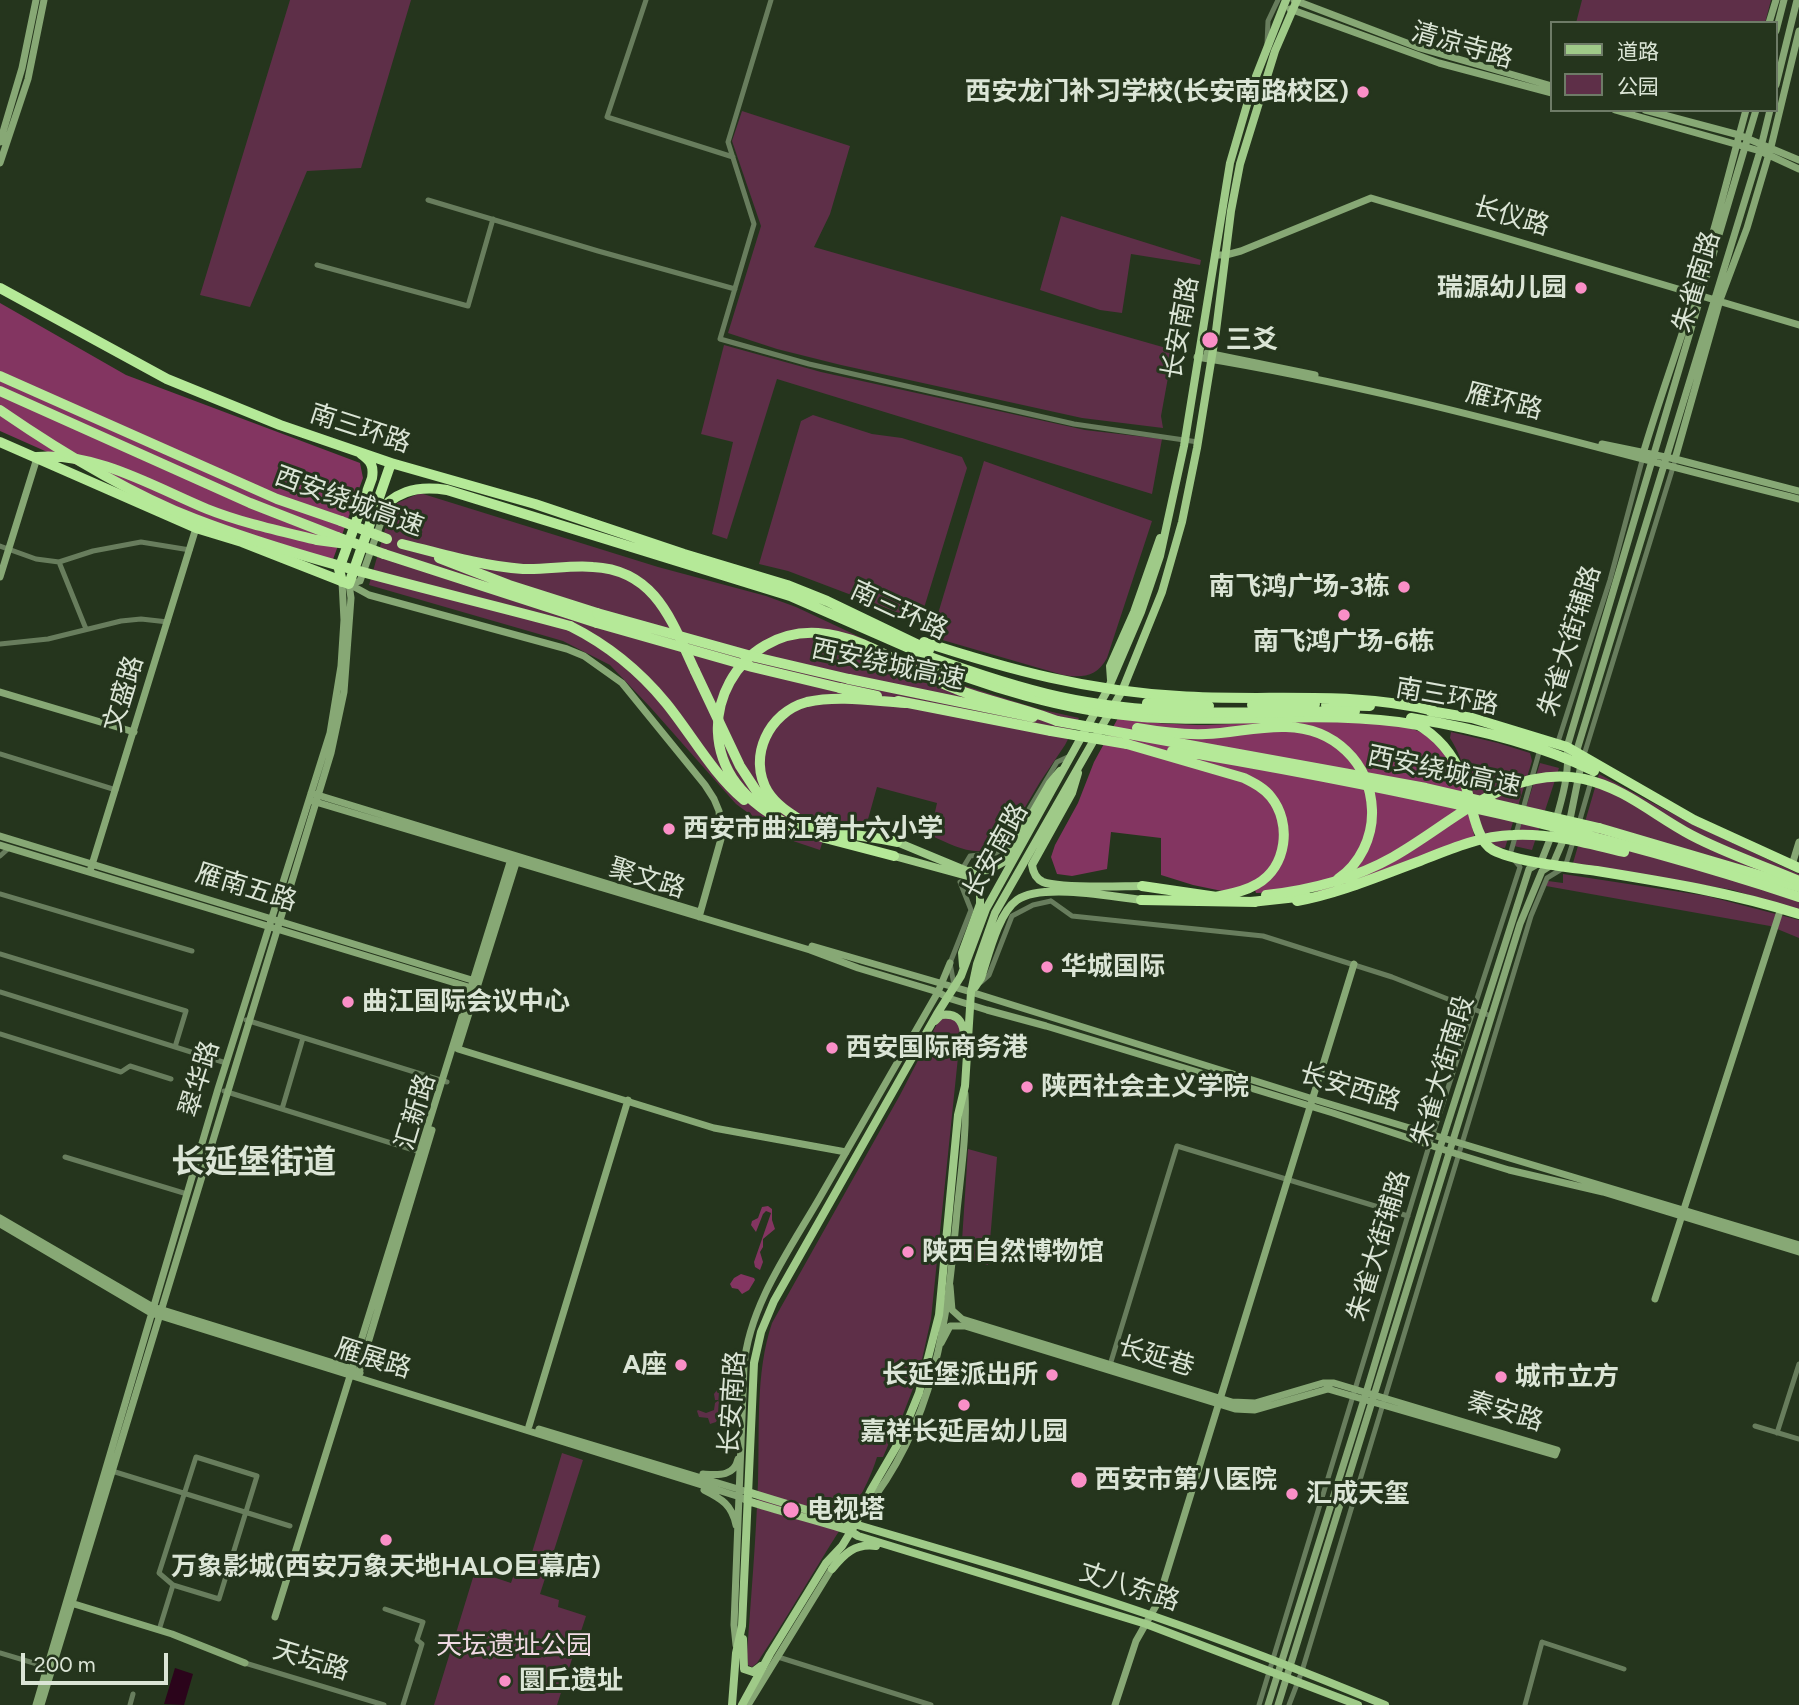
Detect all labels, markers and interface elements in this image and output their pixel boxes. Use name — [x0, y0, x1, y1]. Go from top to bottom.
street label: 清凉寺路 — [1408, 17, 1516, 75]
legend — [1550, 21, 1778, 112]
text: 道路 — [1617, 39, 1659, 64]
text: 公园 — [1617, 74, 1659, 99]
place label: 西安龙门补习学校(长安南路校区) — [965, 76, 1349, 108]
marker: 西安龙门补习学校(长安南路校区) — [1355, 84, 1371, 100]
street label: 长仪路 — [1469, 191, 1553, 243]
street label: 朱雀南路 — [1667, 228, 1727, 336]
place label: 瑞源幼儿园 — [1437, 272, 1567, 304]
street label: 长安南路 — [1157, 274, 1205, 382]
marker: 瑞源幼儿园 — [1573, 280, 1589, 296]
place label: 三爻 — [1226, 324, 1278, 356]
marker: 三爻 — [1200, 330, 1220, 350]
street label: 雁环路 — [1462, 377, 1546, 427]
street label: 南三环路 — [306, 398, 414, 460]
street label: 西安绕城高速 — [270, 461, 428, 543]
street label: 朱雀大街辅路 — [1532, 562, 1608, 720]
place label: 南飞鸿广场-3栋 — [1209, 571, 1390, 603]
street label: 南三环路 — [845, 575, 953, 647]
marker: 南飞鸿广场-3栋 — [1396, 579, 1412, 595]
marker: 南飞鸿广场-6栋 — [1336, 607, 1352, 623]
place label: 南飞鸿广场-6栋 — [1253, 626, 1435, 658]
street label: 西安绕城高速 — [808, 634, 968, 696]
street label: 文盛路 — [98, 652, 150, 736]
street label: 南三环路 — [1393, 673, 1501, 721]
street label: 西安绕城高速 — [1364, 741, 1524, 803]
street label: 长安南路 — [957, 798, 1035, 904]
place label: 西安市曲江第十六小学 — [683, 813, 943, 845]
marker: 西安市曲江第十六小学 — [661, 821, 677, 837]
street label: 聚文路 — [605, 853, 689, 905]
street label: 雁南五路 — [192, 858, 300, 918]
place label: 华城国际 — [1061, 951, 1165, 983]
marker: 华城国际 — [1039, 959, 1055, 975]
place label: 曲江国际会议中心 — [362, 986, 570, 1018]
street label: 朱雀大街南段 — [1405, 992, 1481, 1150]
marker: 曲江国际会议中心 — [340, 994, 356, 1010]
place label: 西安国际商务港 — [846, 1032, 1028, 1064]
street label: 翠华路 — [174, 1037, 226, 1121]
marker: 西安国际商务港 — [824, 1040, 840, 1056]
street label: 长安西路 — [1296, 1058, 1404, 1118]
street label: 汇新路 — [390, 1070, 442, 1154]
place label: 陕西社会主义学院 — [1041, 1071, 1249, 1103]
marker: 陕西社会主义学院 — [1019, 1079, 1035, 1095]
district label: 长延堡街道 — [172, 1143, 336, 1183]
street label: 朱雀大街辅路 — [1341, 1167, 1417, 1325]
place label: 陕西自然博物馆 — [922, 1236, 1104, 1268]
marker: 陕西自然博物馆 — [900, 1244, 916, 1260]
street label: 长延巷 — [1114, 1331, 1198, 1383]
street label: 雁展路 — [331, 1333, 415, 1385]
place label: A座 — [622, 1349, 667, 1381]
street label: 长安南路 — [714, 1350, 752, 1456]
marker: A座 — [673, 1357, 689, 1373]
place label: 长延堡派出所 — [882, 1359, 1038, 1391]
place label: 城市立方 — [1515, 1361, 1619, 1393]
marker: 长延堡派出所 — [1044, 1367, 1060, 1383]
marker: 城市立方 — [1493, 1369, 1509, 1385]
street label: 秦安路 — [1463, 1386, 1547, 1438]
marker: 嘉祥长延居幼儿园 — [956, 1397, 972, 1413]
place label: 嘉祥长延居幼儿园 — [860, 1416, 1068, 1448]
place label: 西安市第八医院 — [1095, 1464, 1277, 1496]
marker: 西安市第八医院 — [1069, 1470, 1089, 1490]
place label: 汇成天玺 — [1306, 1478, 1410, 1510]
marker: 汇成天玺 — [1284, 1486, 1300, 1502]
place label: 电视塔 — [807, 1494, 885, 1526]
marker: 电视塔 — [781, 1500, 801, 1520]
marker: 万象影城(西安万象天地HALO巨幕店) — [378, 1532, 394, 1548]
place label: 万象影城(西安万象天地HALO巨幕店) — [171, 1551, 601, 1583]
street label: 丈八东路 — [1075, 1556, 1183, 1618]
park label: 天坛遗址公园 — [436, 1630, 592, 1662]
street label: 天坛路 — [269, 1635, 353, 1687]
scale bar — [24, 1638, 172, 1682]
text: 200 m — [34, 1652, 96, 1677]
place label: 圜丘遗址 — [519, 1665, 623, 1697]
marker: 圜丘遗址 — [497, 1673, 513, 1689]

